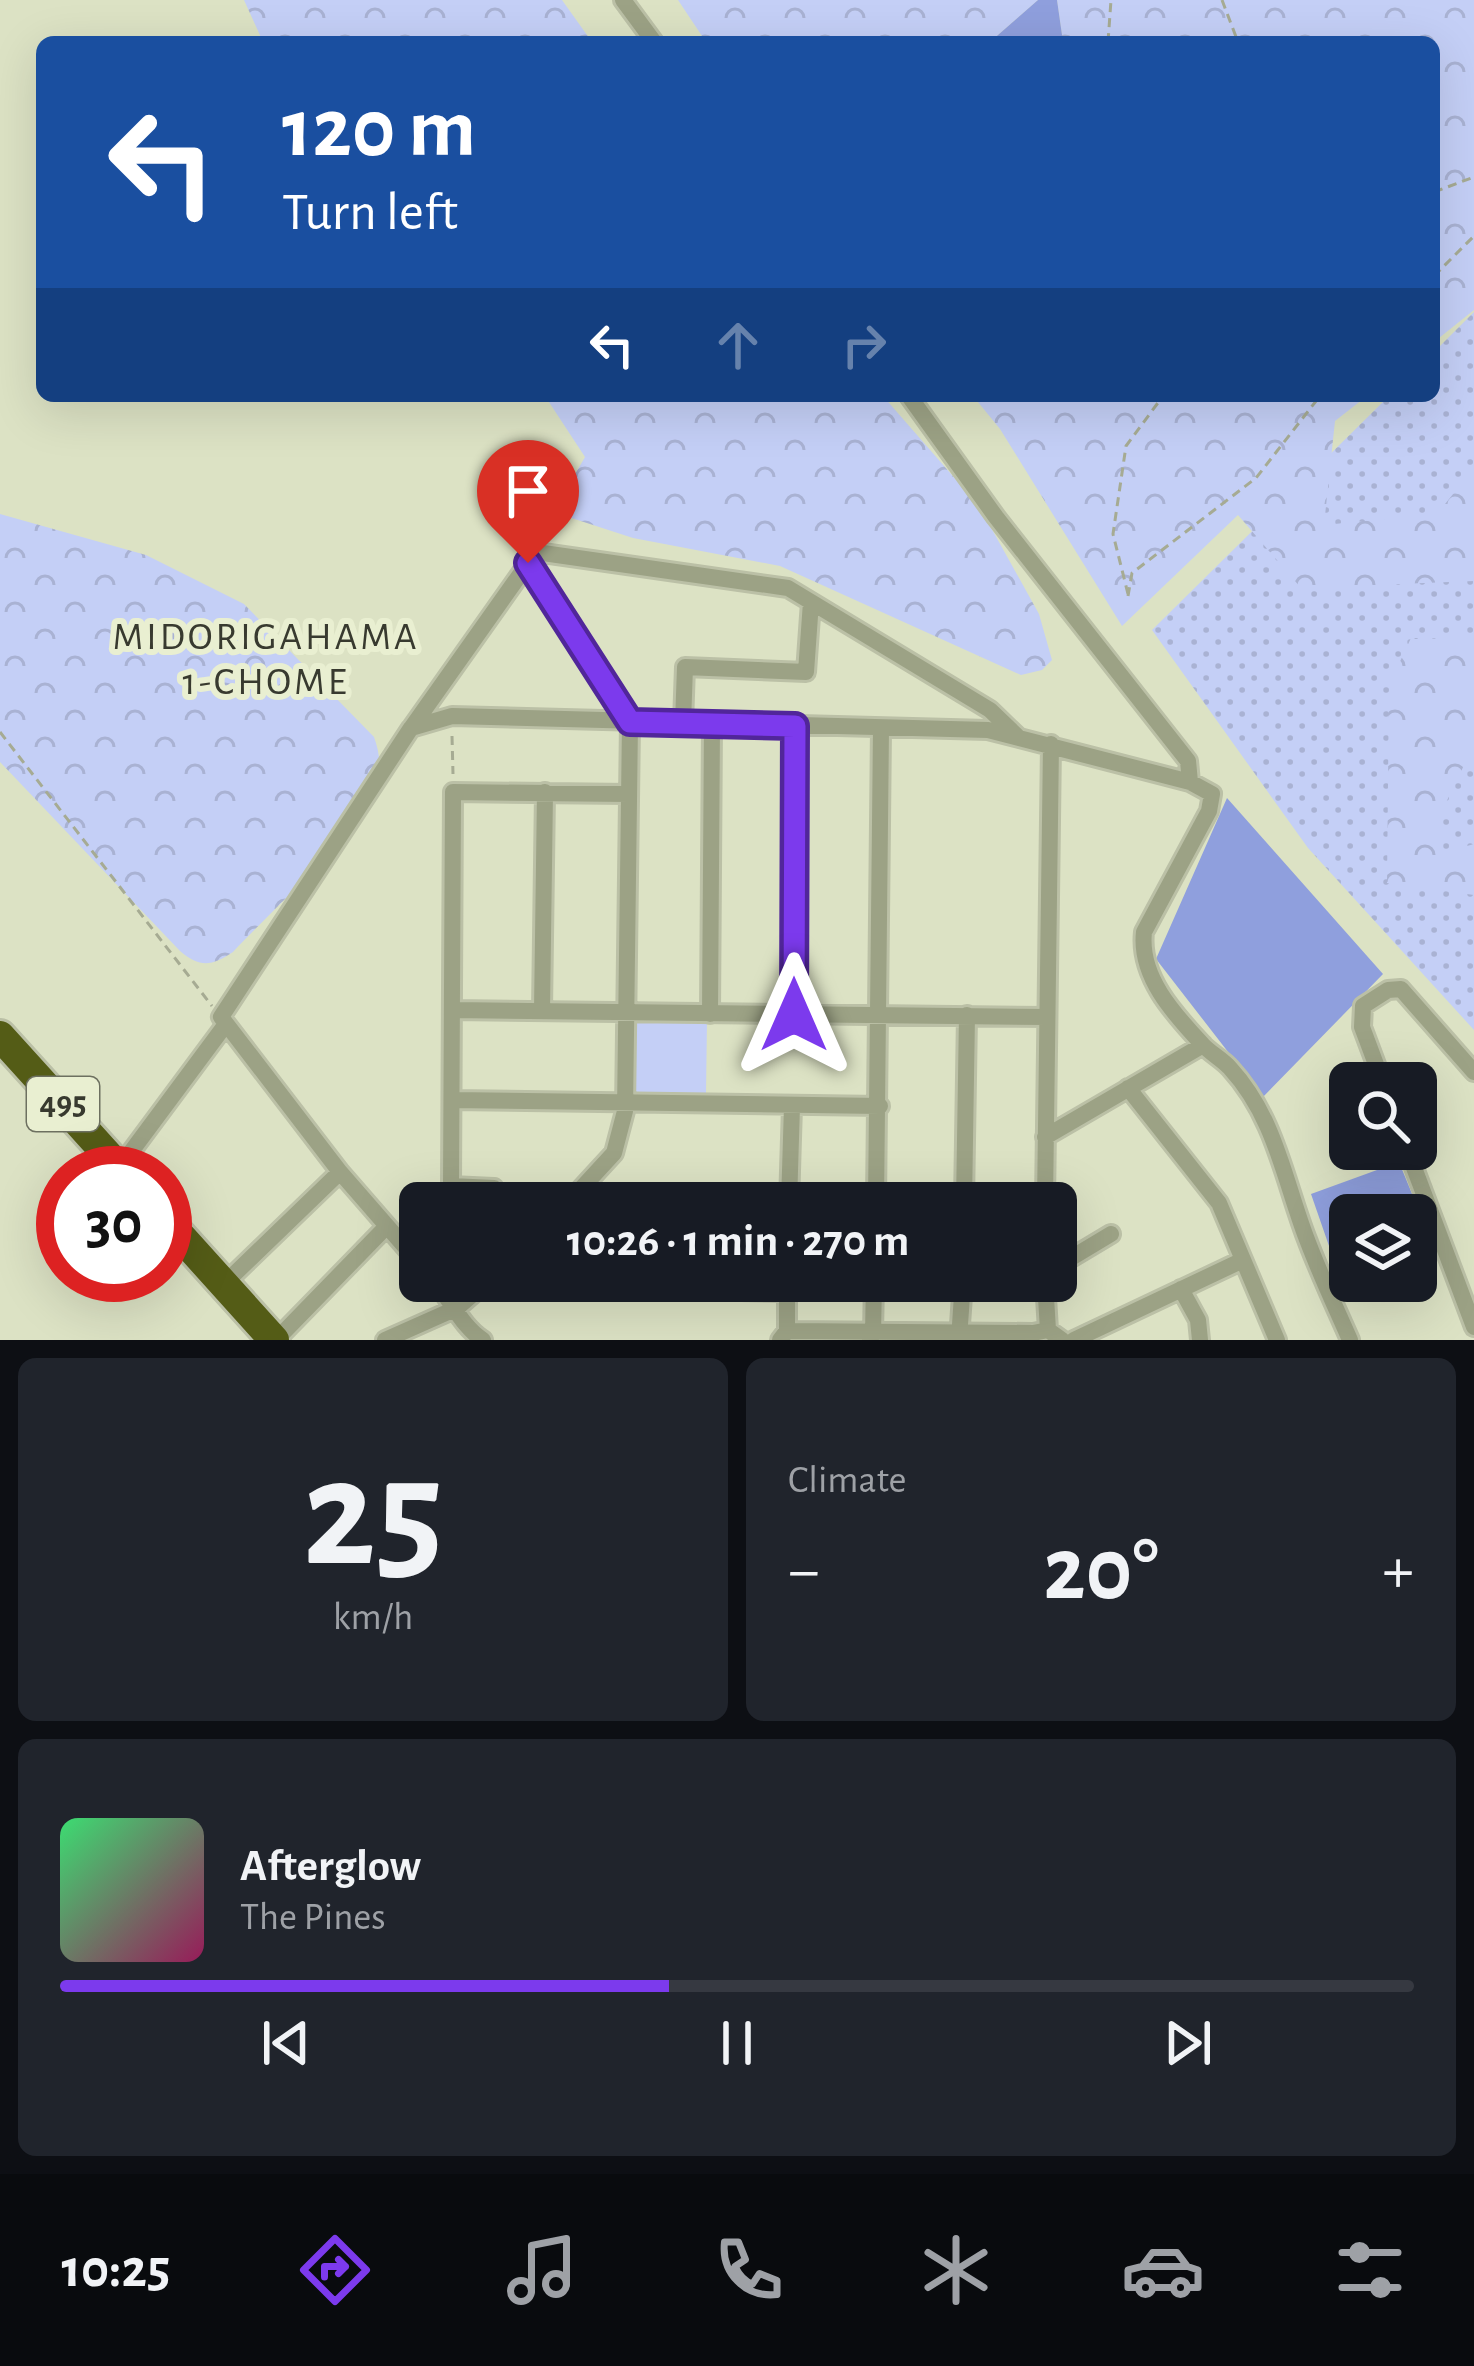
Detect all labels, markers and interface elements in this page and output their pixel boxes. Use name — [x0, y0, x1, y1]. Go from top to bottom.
icon: left — [84, 84, 240, 240]
text: 120 m — [282, 88, 476, 172]
text: Turn left — [282, 186, 458, 240]
icon: left — [579, 312, 645, 378]
icon: ahead — [705, 312, 771, 378]
icon: right — [831, 312, 897, 378]
pin — [477, 440, 579, 563]
icon: arrive — [495, 458, 561, 524]
district label: MIDORIGAHAMA 1-CHOME — [112, 618, 420, 702]
position arrow — [731, 952, 857, 1078]
map controls — [1329, 1062, 1437, 1302]
button: search — [1329, 1062, 1437, 1170]
road number: 495 — [27, 1077, 99, 1131]
speed limit sign: 30 — [36, 1146, 192, 1302]
button: layers — [1329, 1194, 1437, 1302]
text: 10:26 · 1 min · 270 m — [567, 1219, 909, 1264]
text: 25 — [303, 1438, 443, 1594]
text: Climate — [788, 1461, 906, 1500]
text: 20° — [1043, 1526, 1159, 1616]
text: − — [788, 1538, 820, 1604]
text: + — [1382, 1538, 1414, 1604]
text: km/h — [333, 1598, 413, 1637]
text: Afterglow — [240, 1844, 421, 1889]
text: The Pines — [240, 1898, 386, 1937]
icon: previous — [253, 2010, 319, 2076]
icon: pause — [704, 2010, 770, 2076]
icon: next — [1155, 2010, 1221, 2076]
icon: directions — [293, 2228, 377, 2312]
icon: music — [500, 2228, 584, 2312]
icon: phone — [707, 2228, 791, 2312]
icon: climate — [914, 2228, 998, 2312]
icon: car — [1121, 2228, 1205, 2312]
icon: filters — [1328, 2228, 1412, 2312]
text: 10:25 — [62, 2243, 170, 2297]

